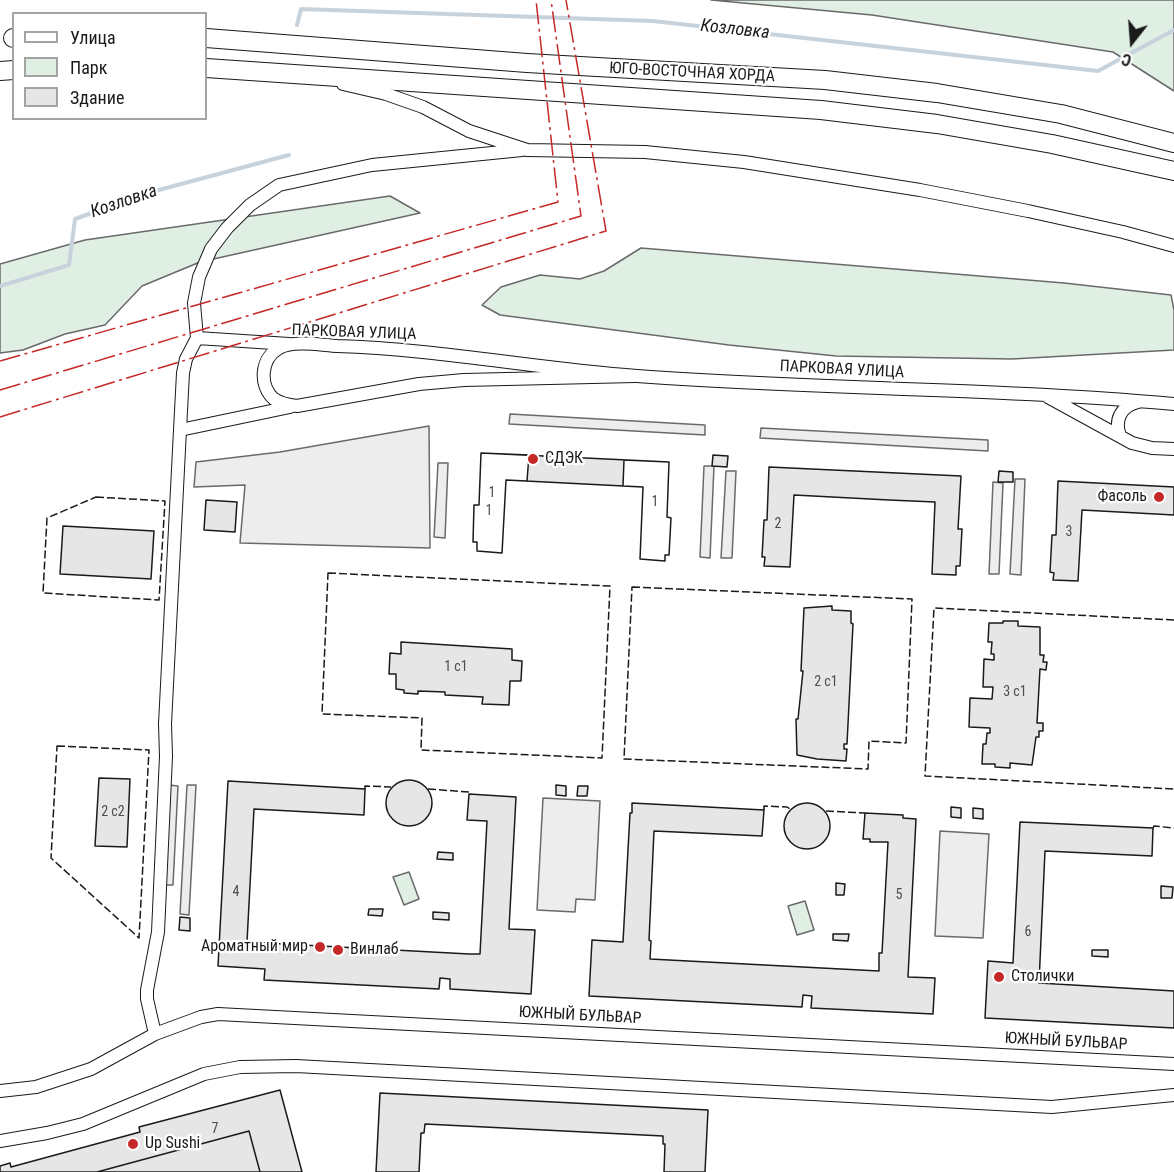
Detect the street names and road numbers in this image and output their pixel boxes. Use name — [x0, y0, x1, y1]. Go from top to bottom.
street label: ЮГО-ВОСТОЧНАЯ ХОРДА — [609, 59, 775, 87]
street label: ПАРКОВАЯ УЛИЦА — [291, 321, 417, 345]
street label: ПАРКОВАЯ УЛИЦА — [779, 357, 905, 383]
street label: ЮЖНЫЙ БУЛЬВАР — [518, 1003, 642, 1029]
street label: ЮЖНЫЙ БУЛЬВАР — [1004, 1029, 1128, 1055]

